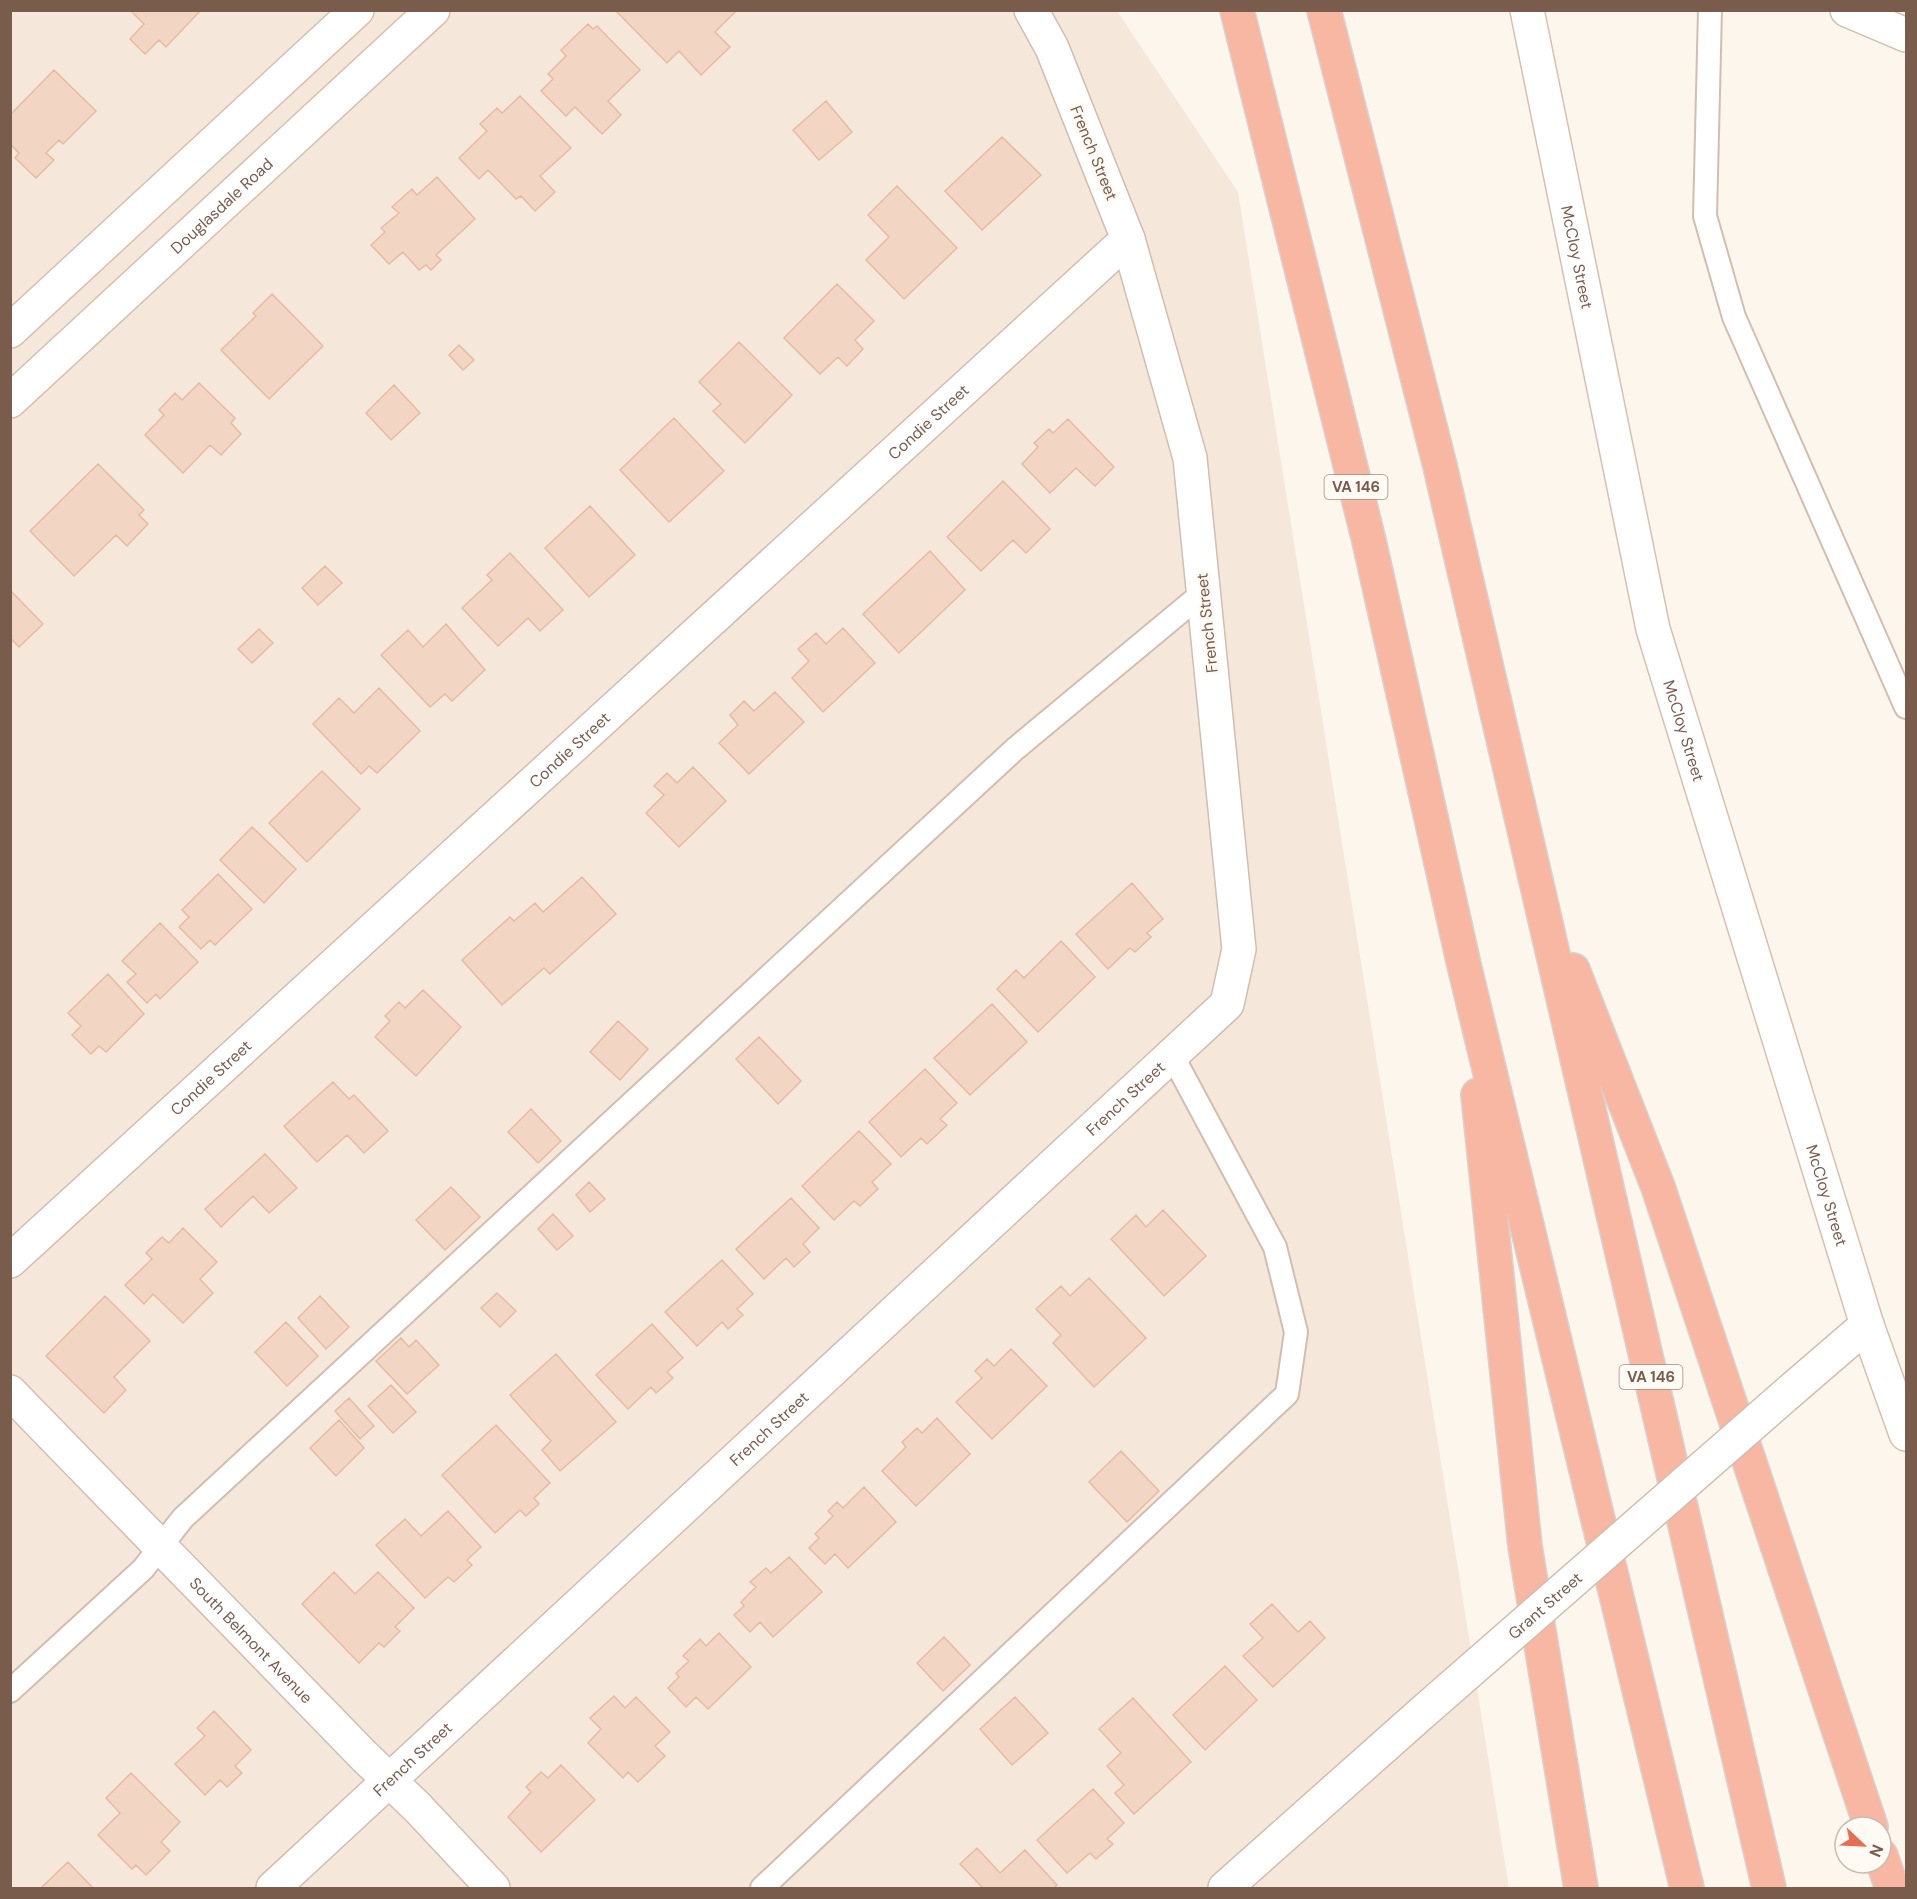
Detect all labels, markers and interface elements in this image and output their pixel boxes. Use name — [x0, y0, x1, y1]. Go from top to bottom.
street label: French Street — [1065, 103, 1123, 203]
street label: Douglasdale Road — [166, 153, 277, 258]
street label: McCloy Street — [1556, 203, 1598, 311]
street label: Condie Street — [883, 379, 973, 464]
road number: VA 146 — [1324, 475, 1388, 499]
street label: French Street — [1191, 572, 1223, 674]
street label: McCloy Street — [1659, 677, 1710, 784]
street label: Condie Street — [524, 707, 614, 792]
street label: Condie Street — [166, 1035, 256, 1120]
street label: French Street — [1081, 1056, 1169, 1140]
street label: McCloy Street — [1802, 1142, 1853, 1248]
road number: VA 146 — [1620, 1365, 1682, 1389]
street label: French Street — [725, 1387, 813, 1470]
street label: Grant Street — [1503, 1567, 1586, 1644]
street label: South Belmont Avenue — [185, 1573, 317, 1708]
street label: French Street — [368, 1717, 456, 1801]
north arrow — [1833, 1815, 1893, 1875]
text: N — [1864, 1841, 1888, 1860]

